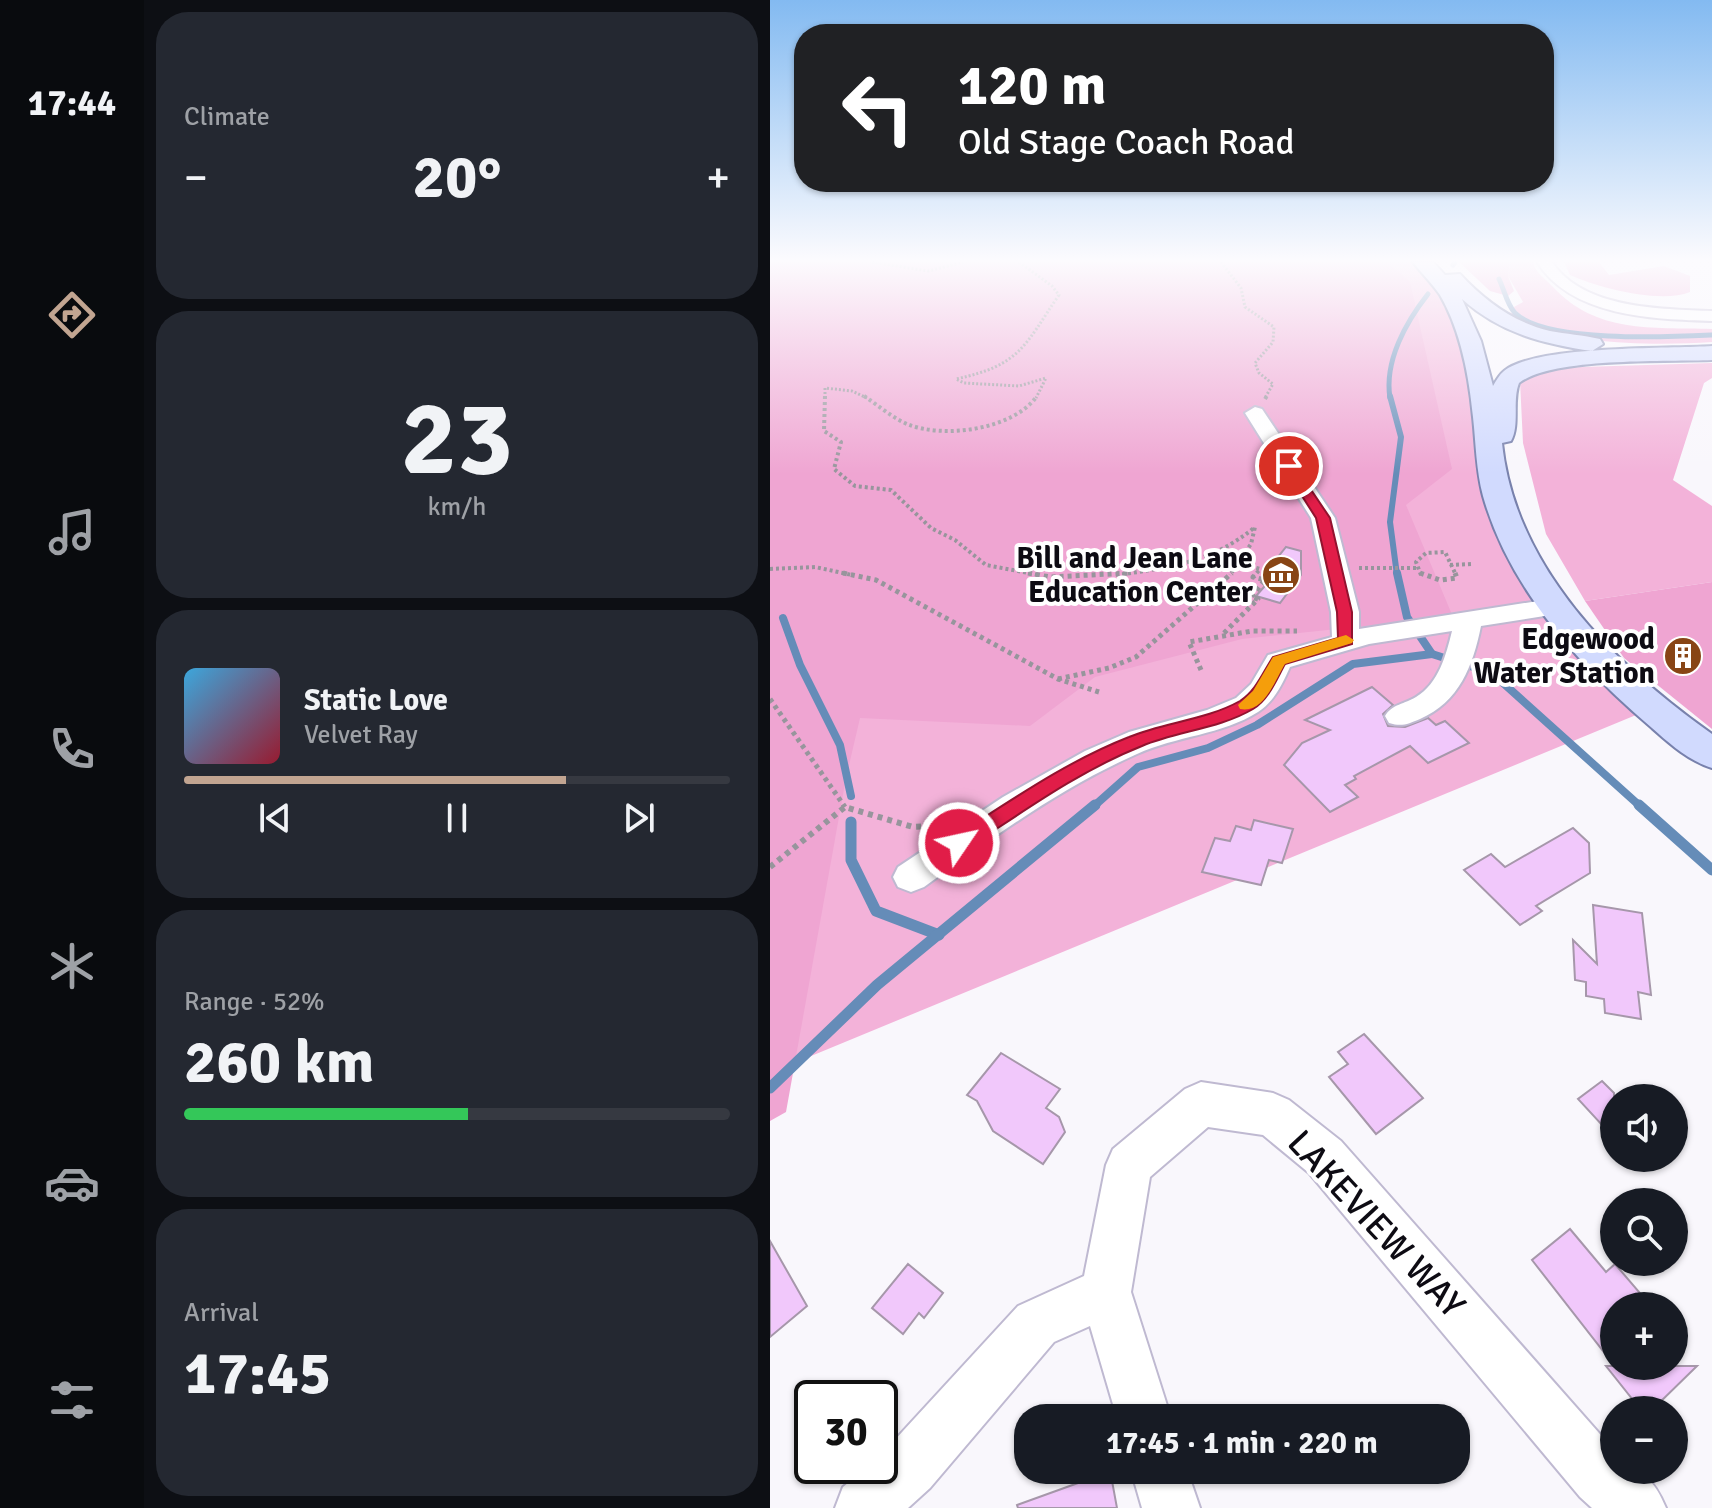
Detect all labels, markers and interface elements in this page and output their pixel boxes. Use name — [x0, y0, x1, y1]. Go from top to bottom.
text: 120 m — [958, 51, 1106, 120]
icon: left — [826, 56, 930, 160]
text: 17:44 — [28, 81, 116, 126]
text: Climate — [184, 101, 270, 133]
text: Old Stage Coach Road — [958, 120, 1295, 165]
text: 20° — [413, 141, 501, 215]
text: − — [184, 151, 208, 205]
text: + — [706, 151, 730, 205]
icon: directions — [44, 287, 100, 343]
text: 23 — [401, 375, 513, 503]
pin — [1255, 432, 1323, 500]
icon: arrive — [1267, 444, 1311, 488]
text: km/h — [428, 491, 486, 523]
icon: music — [44, 504, 100, 560]
place label: Bill and Jean Lane Education Center — [1016, 540, 1253, 611]
museum icon: Bill and Jean Lane Education Center — [1260, 554, 1302, 596]
place label: Edgewood Water Station — [1474, 621, 1655, 692]
building icon: Edgewood Water Station — [1662, 635, 1704, 677]
text: Static Love — [304, 682, 448, 719]
text: Velvet Ray — [304, 719, 418, 751]
icon: phone — [44, 721, 100, 777]
icon: previous — [253, 796, 297, 840]
icon: pause — [435, 796, 479, 840]
icon: next — [617, 796, 661, 840]
position arrow — [917, 801, 1001, 885]
icon: climate — [44, 938, 100, 994]
text: Range · 52% — [184, 986, 325, 1018]
text: 260 km — [184, 1026, 374, 1100]
map controls — [1600, 1084, 1688, 1484]
button: sound — [1600, 1084, 1688, 1172]
street label: LAKEVIEW WAY — [1278, 1121, 1474, 1327]
icon: car — [44, 1155, 100, 1211]
button: search — [1600, 1188, 1688, 1276]
button: + — [1600, 1292, 1688, 1380]
text: Arrival — [184, 1297, 259, 1329]
text: 17:45 — [184, 1337, 331, 1411]
icon: filters — [44, 1372, 100, 1428]
speed limit sign: 30 — [794, 1380, 898, 1484]
button: − — [1600, 1396, 1688, 1484]
text: 17:45 · 1 min · 220 m — [1106, 1425, 1378, 1462]

